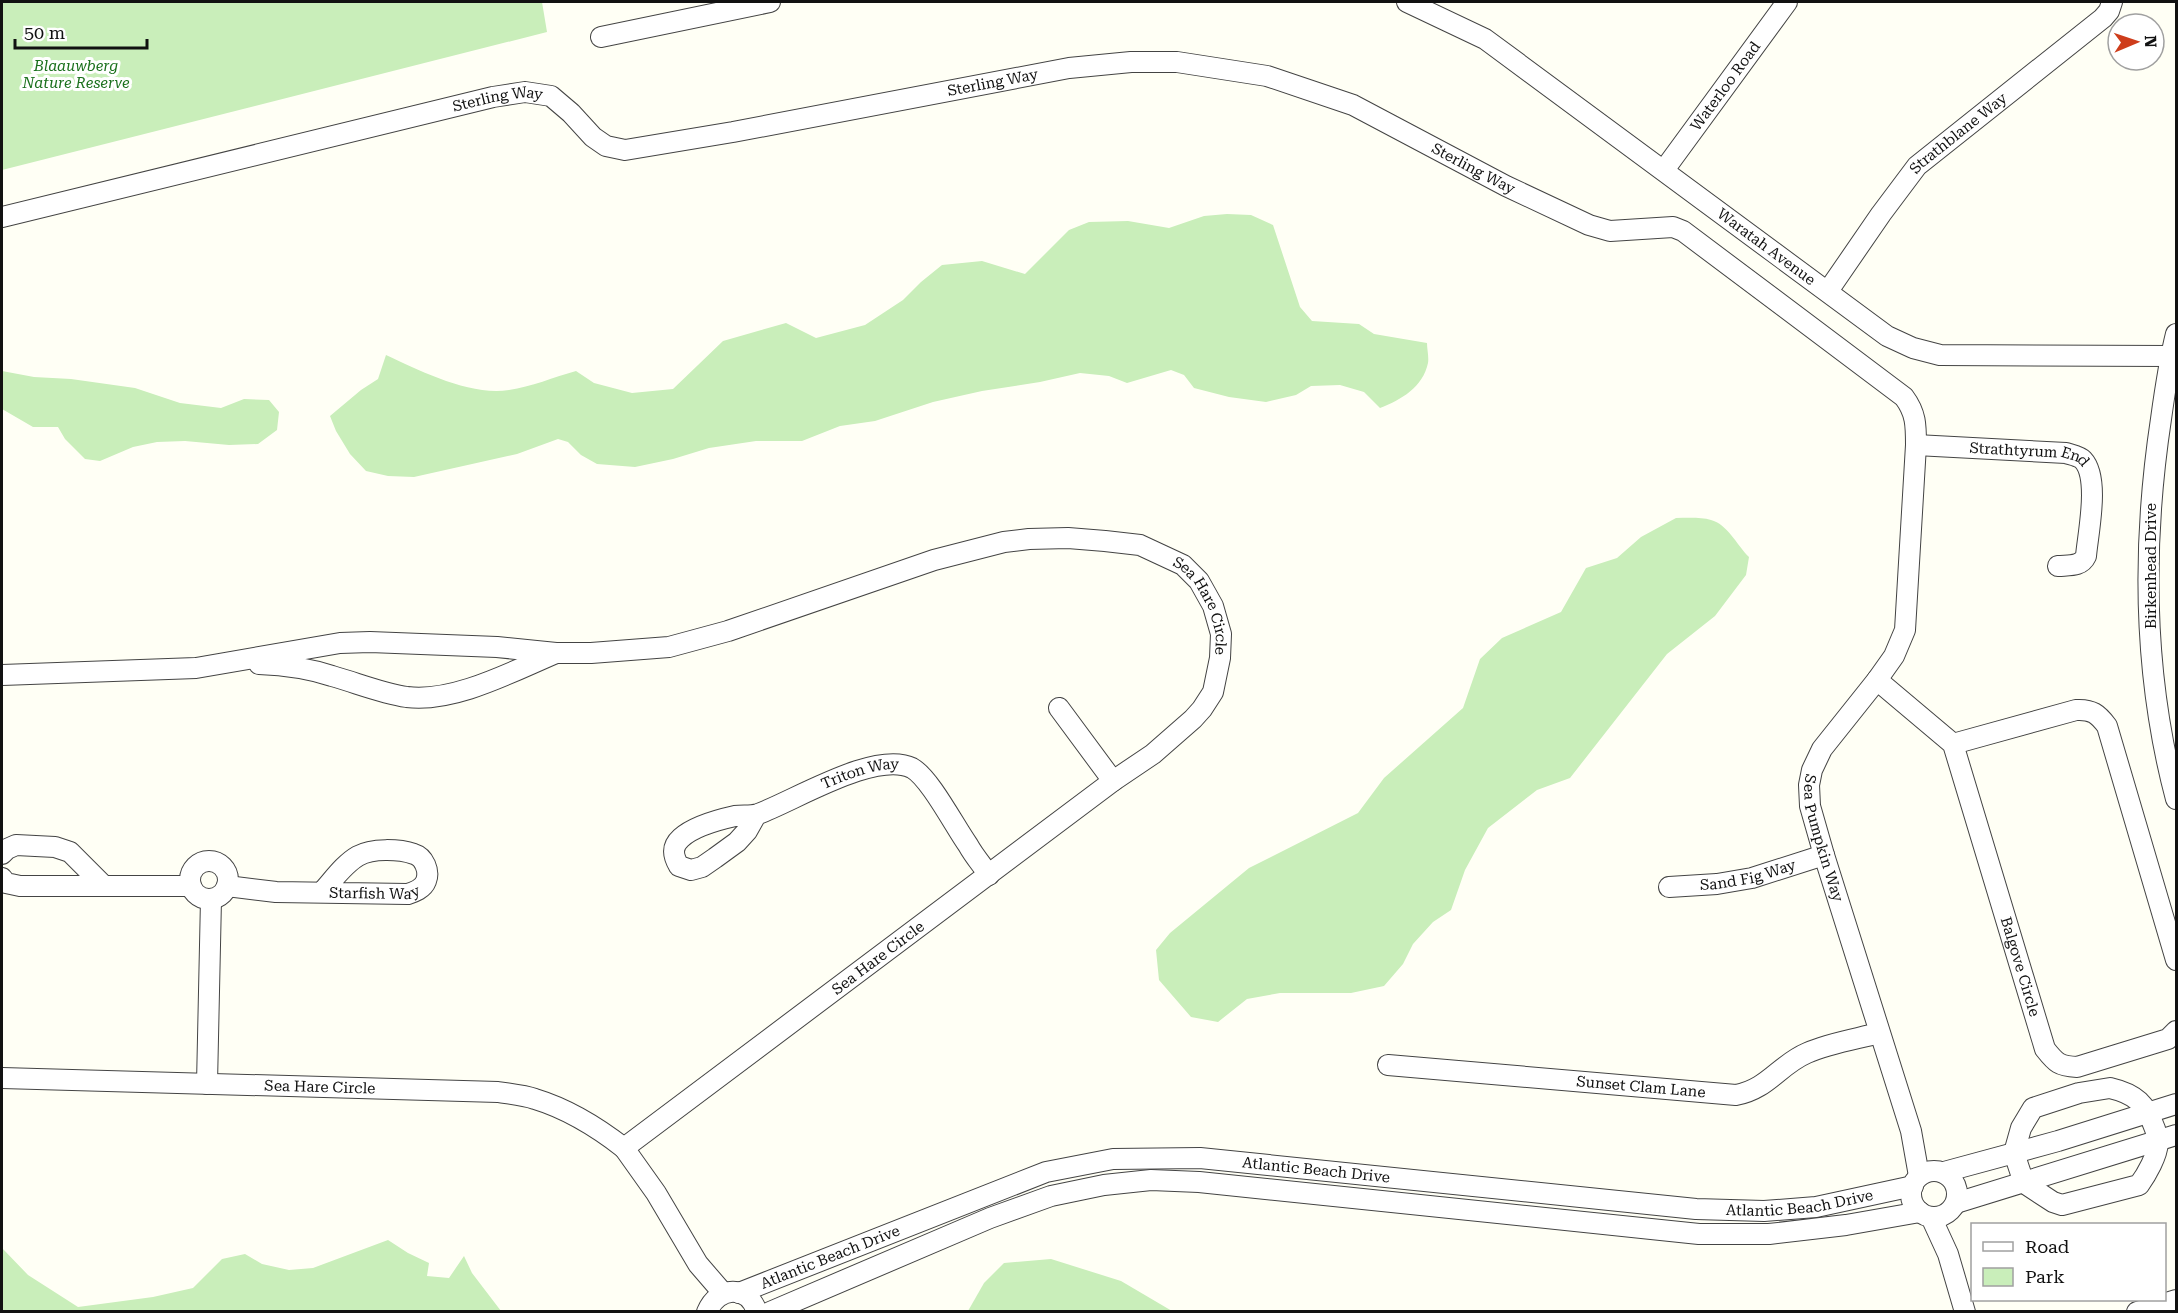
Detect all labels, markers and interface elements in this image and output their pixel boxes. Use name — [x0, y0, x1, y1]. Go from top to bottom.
scale bar — [15, 12, 147, 50]
north arrow — [2106, 12, 2166, 72]
text: 50 m — [24, 22, 65, 43]
text: N — [2141, 35, 2160, 48]
street label: Waterloo Road — [1687, 38, 1764, 134]
park label: Blaauwberg Nature Reserve — [21, 57, 130, 92]
street label: Sterling Way — [946, 65, 1040, 100]
street label: Sterling Way — [451, 83, 544, 116]
street label: Strathblane Way — [1905, 89, 2011, 177]
street label: Sterling Way — [1429, 139, 1518, 198]
street label: Waratah Avenue — [1714, 205, 1819, 289]
street label: Strathtyrum End — [1969, 439, 2094, 470]
street label: Birkenhead Drive — [2142, 503, 2160, 629]
street label: Sea Hare Circle — [1170, 553, 1230, 655]
street label: Triton Way — [818, 755, 899, 793]
street label: Sea Pumpkin Way — [1800, 773, 1847, 904]
street label: Sand Fig Way — [1699, 856, 1798, 894]
street label: Starfish Way — [329, 881, 423, 903]
street label: Balgove Circle — [1997, 915, 2044, 1019]
street label: Sea Hare Circle — [828, 917, 928, 999]
street label: Sunset Clam Lane — [1576, 1072, 1706, 1101]
street label: Sea Hare Circle — [264, 1076, 376, 1098]
street label: Atlantic Beach Drive — [1241, 1153, 1391, 1186]
street label: Atlantic Beach Drive — [1726, 1186, 1875, 1220]
street label: Atlantic Beach Drive — [758, 1221, 903, 1293]
legend — [1971, 1223, 2166, 1301]
text: Road — [2025, 1236, 2070, 1257]
text: Park — [2025, 1266, 2065, 1287]

